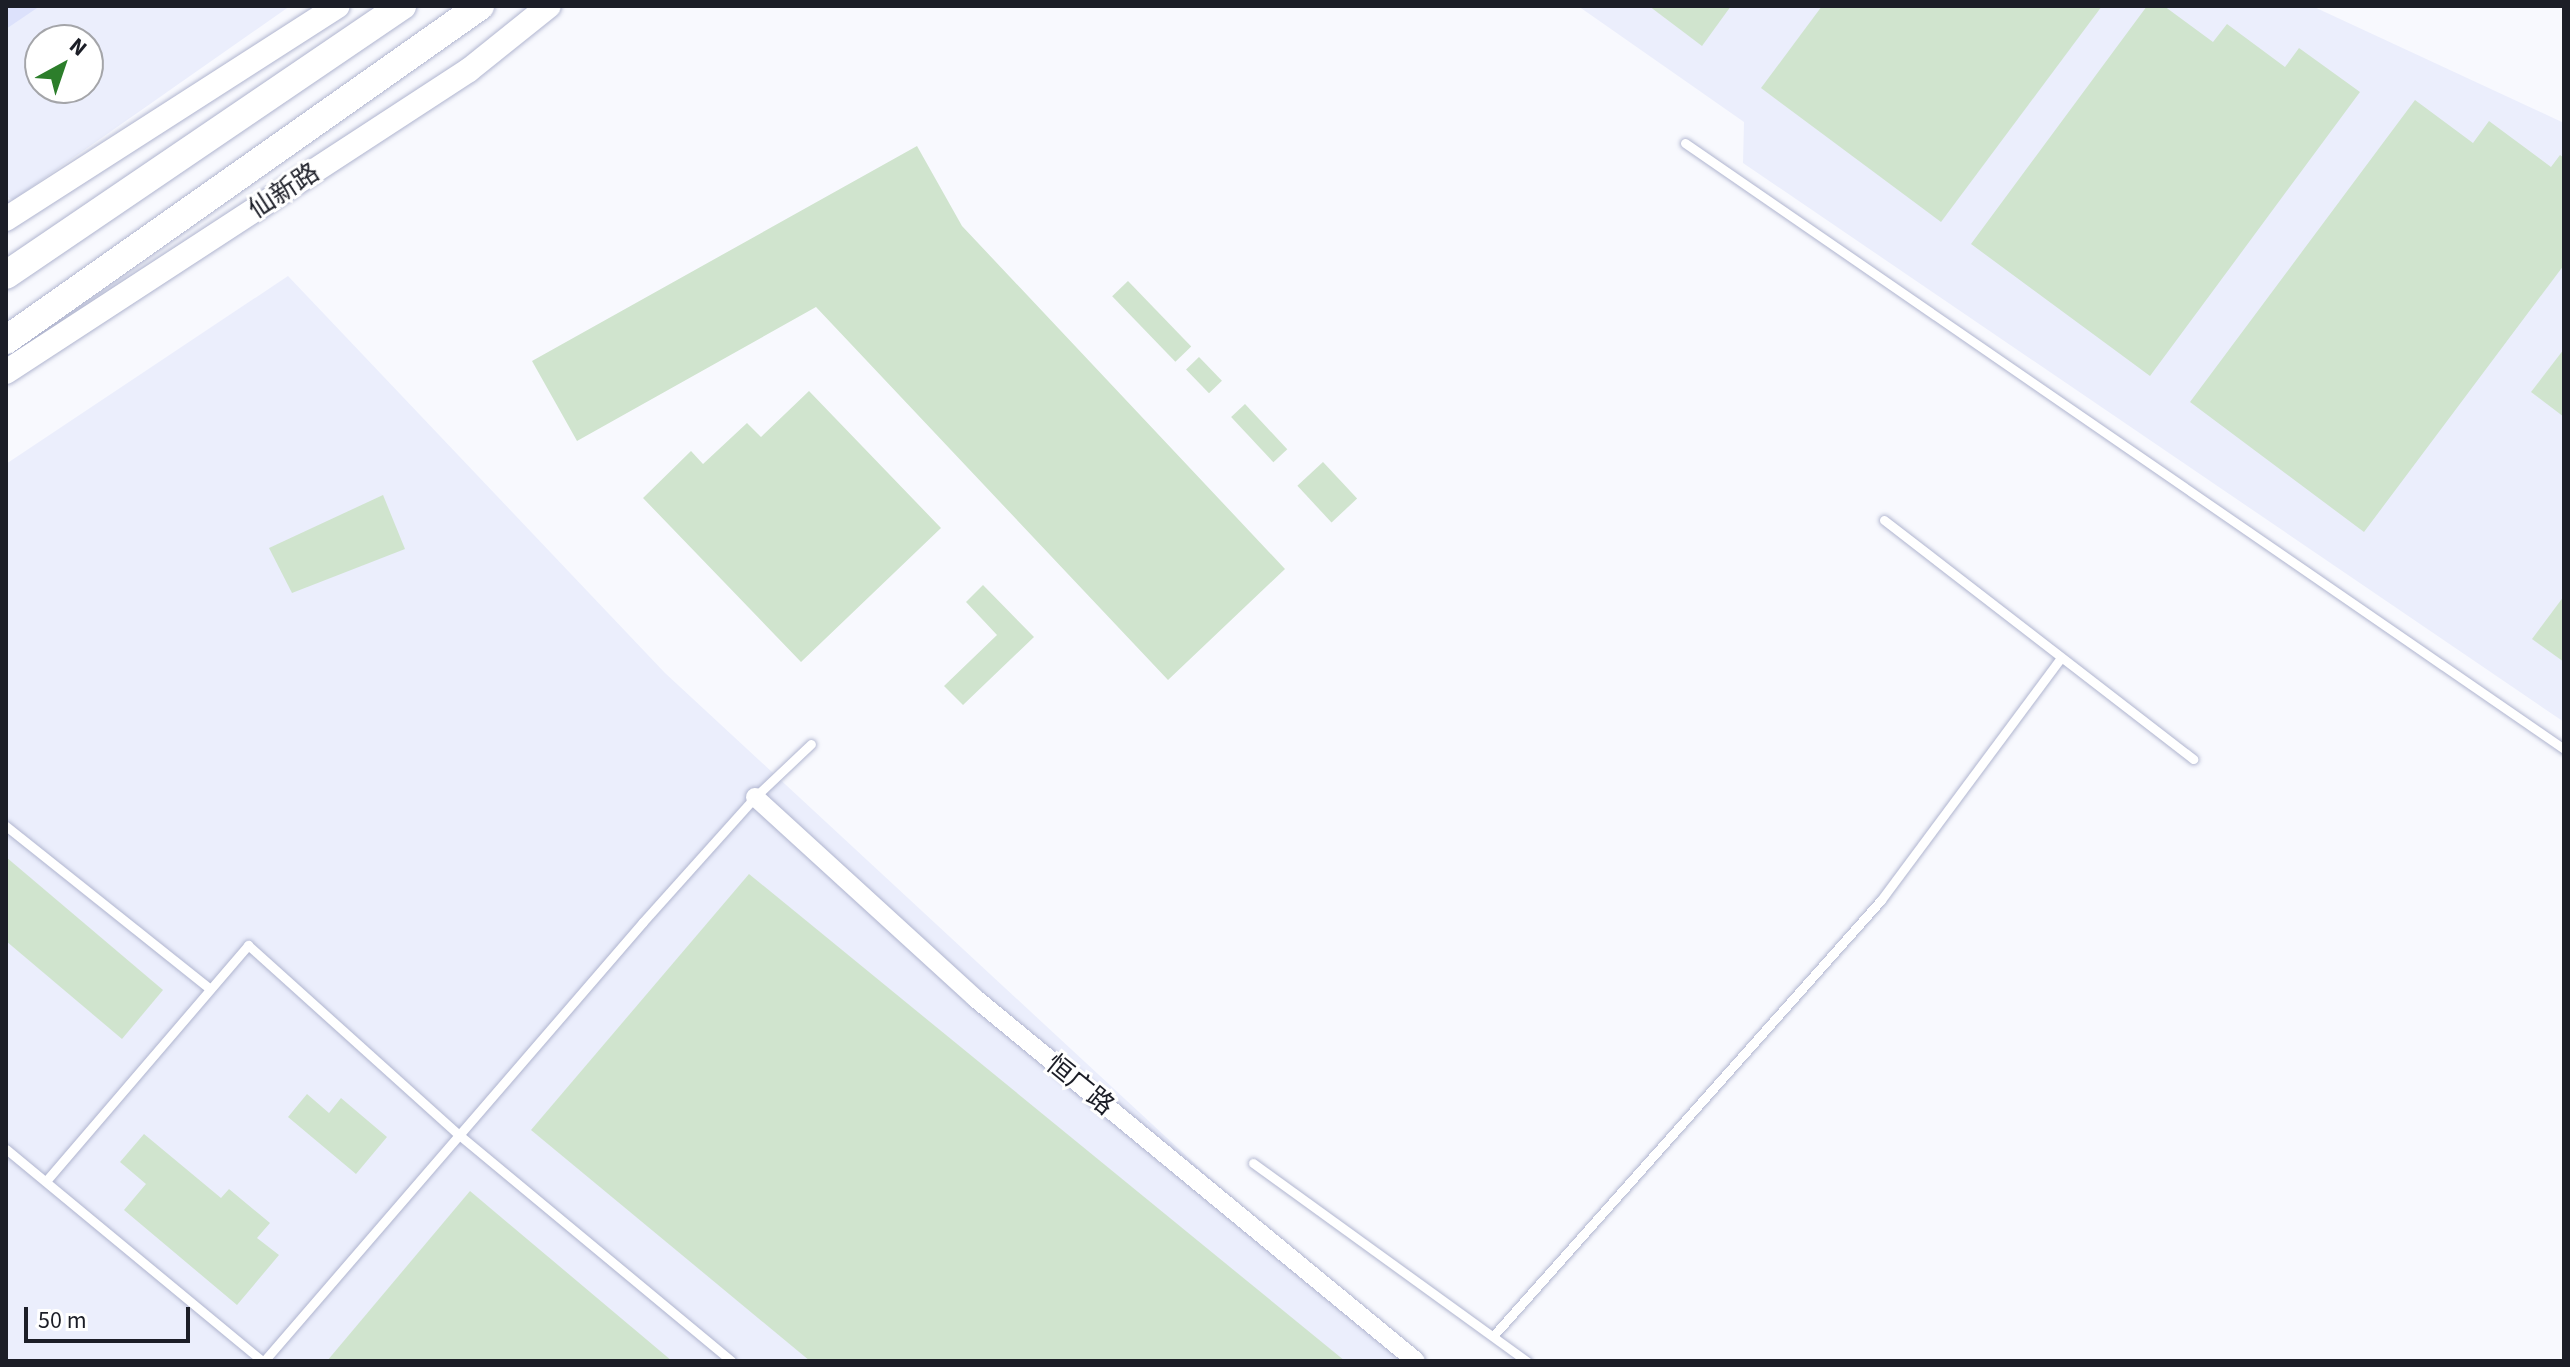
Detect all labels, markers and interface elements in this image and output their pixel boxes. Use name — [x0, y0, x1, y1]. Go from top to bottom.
north arrow — [24, 24, 104, 104]
text: N — [62, 30, 94, 64]
street label: 仙新路 — [243, 157, 325, 225]
street label: 恒广路 — [1040, 1048, 1120, 1122]
scale bar — [28, 1291, 194, 1341]
text: 50 m — [38, 1303, 87, 1338]

